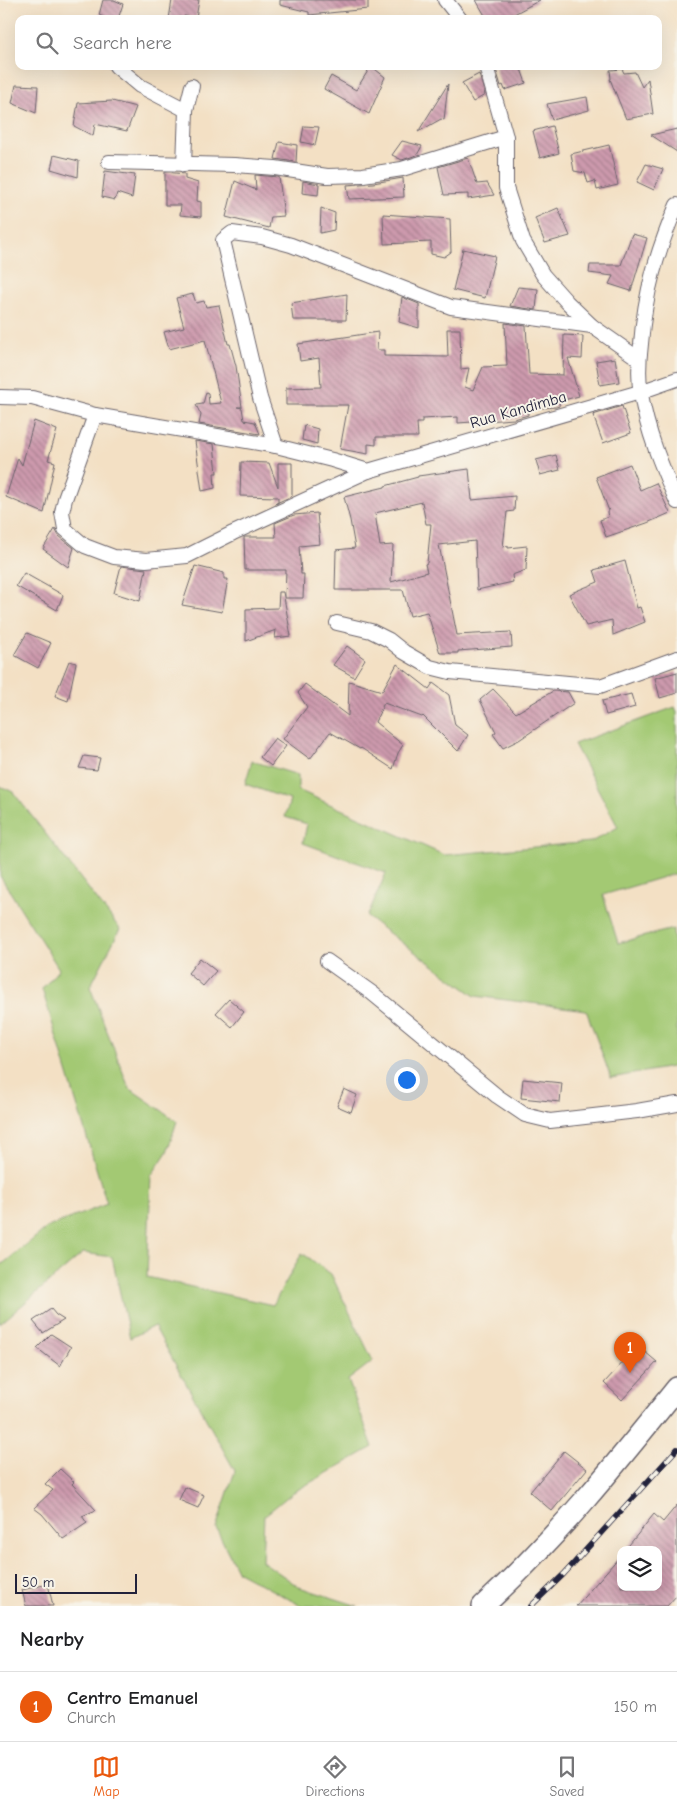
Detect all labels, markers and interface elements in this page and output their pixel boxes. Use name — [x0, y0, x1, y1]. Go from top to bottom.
search box — [15, 15, 662, 70]
icon: search — [33, 29, 61, 57]
text: Search here — [73, 32, 172, 54]
street label: Rua Kandimba — [468, 388, 569, 432]
your location — [394, 1067, 420, 1093]
pin: 1 — [614, 1332, 646, 1373]
map controls — [617, 1546, 662, 1591]
button: layers — [617, 1546, 662, 1591]
scale bar — [15, 1571, 138, 1594]
text: 50 m — [22, 1574, 54, 1591]
text: Nearby — [20, 1627, 84, 1651]
text: Centro Emanuel — [67, 1687, 198, 1709]
text: 1 — [33, 1698, 39, 1716]
text: 150 m — [614, 1698, 657, 1716]
text: Church — [67, 1709, 116, 1727]
tab: Map — [92, 1753, 120, 1800]
tab: Directions — [305, 1753, 365, 1800]
tab: Saved — [550, 1753, 585, 1800]

